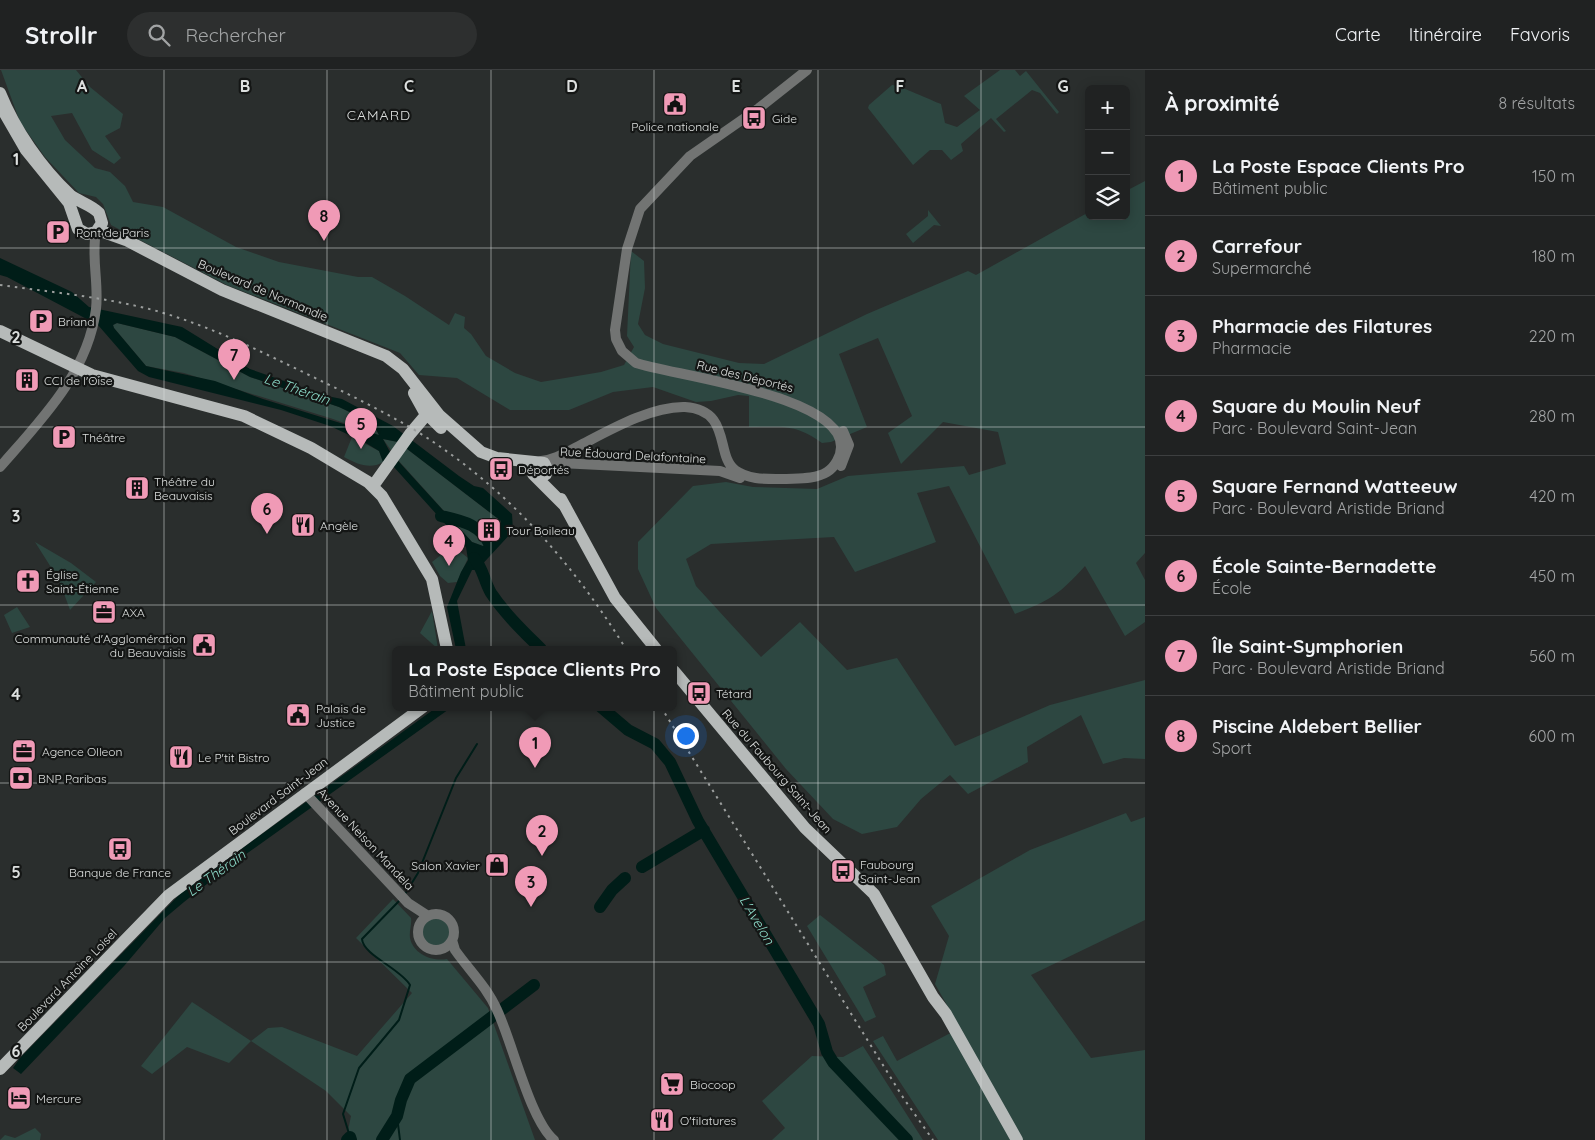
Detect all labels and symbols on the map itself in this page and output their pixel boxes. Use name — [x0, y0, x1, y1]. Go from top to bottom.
text: A — [77, 76, 88, 96]
text: B — [240, 76, 250, 96]
text: C — [404, 76, 414, 96]
text: D — [566, 76, 578, 96]
text: E — [731, 76, 741, 96]
text: F — [896, 76, 905, 96]
text: G — [1057, 76, 1069, 96]
public building icon: Police nationale — [662, 91, 688, 117]
bus stop icon: Gide — [741, 105, 767, 131]
district label: CAMARD — [347, 106, 411, 124]
place label: Gide — [772, 111, 797, 126]
place label: Police nationale — [631, 119, 719, 134]
text: 1 — [13, 149, 19, 169]
pin: 8 — [308, 200, 340, 241]
parking icon: Pont de Paris — [45, 219, 71, 245]
place label: Pont de Paris — [76, 225, 149, 240]
street label: Boulevard de Normandie — [196, 256, 330, 324]
parking icon: Briand — [28, 308, 54, 334]
place label: Briand — [58, 314, 94, 329]
text: 2 — [11, 327, 21, 347]
pin: 7 — [218, 339, 250, 380]
street label: Rue des Déportés — [695, 357, 795, 395]
building icon: CCI de l'Oise — [14, 367, 40, 393]
water label: Le Thérain — [262, 369, 333, 409]
place label: CCI de l'Oise — [44, 373, 113, 388]
pin: 5 — [345, 408, 377, 449]
parking icon: Théâtre — [51, 424, 77, 450]
place label: Théâtre — [82, 430, 126, 445]
street label: Rue Édouard Delafontaine — [560, 444, 707, 466]
bus stop icon: Déportés — [488, 456, 514, 482]
place label: Déportés — [518, 462, 569, 477]
place label: Théâtre du Beauvaisis — [154, 474, 215, 503]
building icon: Théâtre du Beauvaisis — [124, 475, 150, 501]
pin: 6 — [251, 493, 283, 534]
text: 3 — [12, 506, 20, 526]
restaurant icon: Angèle — [290, 512, 316, 538]
building icon: Tour Boileau — [476, 517, 502, 543]
place label: Angèle — [320, 518, 358, 533]
place label: Tour Boileau — [506, 523, 575, 538]
pin: 4 — [433, 525, 465, 566]
place label: Église Saint-Étienne — [46, 567, 119, 596]
church icon: Église Saint-Étienne — [15, 568, 41, 594]
office icon: AXA — [91, 599, 117, 625]
place label: AXA — [122, 605, 145, 620]
place label: Communauté d'Agglomération du Beauvaisis — [15, 631, 186, 660]
public building icon: Communauté d'Agglomération du Beauvaisis — [191, 632, 217, 658]
bus stop icon: Tétard — [686, 680, 712, 706]
text: 4 — [11, 684, 21, 704]
place label: Tétard — [716, 686, 752, 701]
place label: Palais de Justice — [316, 701, 366, 730]
public building icon: Palais de Justice — [285, 702, 311, 728]
street label: Rue du Faubourg Saint-Jean — [719, 706, 835, 836]
your location — [673, 723, 699, 749]
pin: 1 — [519, 727, 551, 768]
office icon: Agence Olleon — [11, 738, 37, 764]
place label: Agence Olleon — [42, 744, 123, 759]
restaurant icon: Le P'tit Bistro — [168, 744, 194, 770]
place label: Le P'tit Bistro — [198, 750, 270, 765]
street label: Boulevard Saint-Jean — [226, 754, 330, 838]
bank icon: BNP Paribas — [8, 765, 34, 791]
place label: BNP Paribas — [38, 771, 107, 786]
street label: Avenue Nelson Mandela — [315, 785, 417, 893]
pin: 2 — [526, 815, 558, 856]
bus stop icon: Banque de France — [107, 836, 133, 862]
water label: Le Thérain — [183, 845, 250, 900]
shop icon: Salon Xavier — [484, 852, 510, 878]
place label: Faubourg Saint-Jean — [860, 857, 920, 886]
place label: Salon Xavier — [411, 858, 480, 873]
bus stop icon: Faubourg Saint-Jean — [830, 858, 856, 884]
text: 5 — [11, 862, 21, 882]
place label: Banque de France — [69, 865, 171, 880]
pin: 3 — [515, 866, 547, 907]
water label: L'Avelon — [735, 892, 779, 948]
street label: Boulevard Antoine Loisel — [14, 926, 120, 1034]
text: 6 — [12, 1041, 21, 1061]
supermarket icon: Biocoop — [659, 1071, 685, 1097]
place label: Biocoop — [690, 1077, 736, 1092]
hotel icon: Mercure — [6, 1085, 32, 1111]
place label: Mercure — [36, 1091, 81, 1106]
restaurant icon: O'filatures — [649, 1107, 675, 1133]
place label: O'filatures — [680, 1113, 736, 1128]

